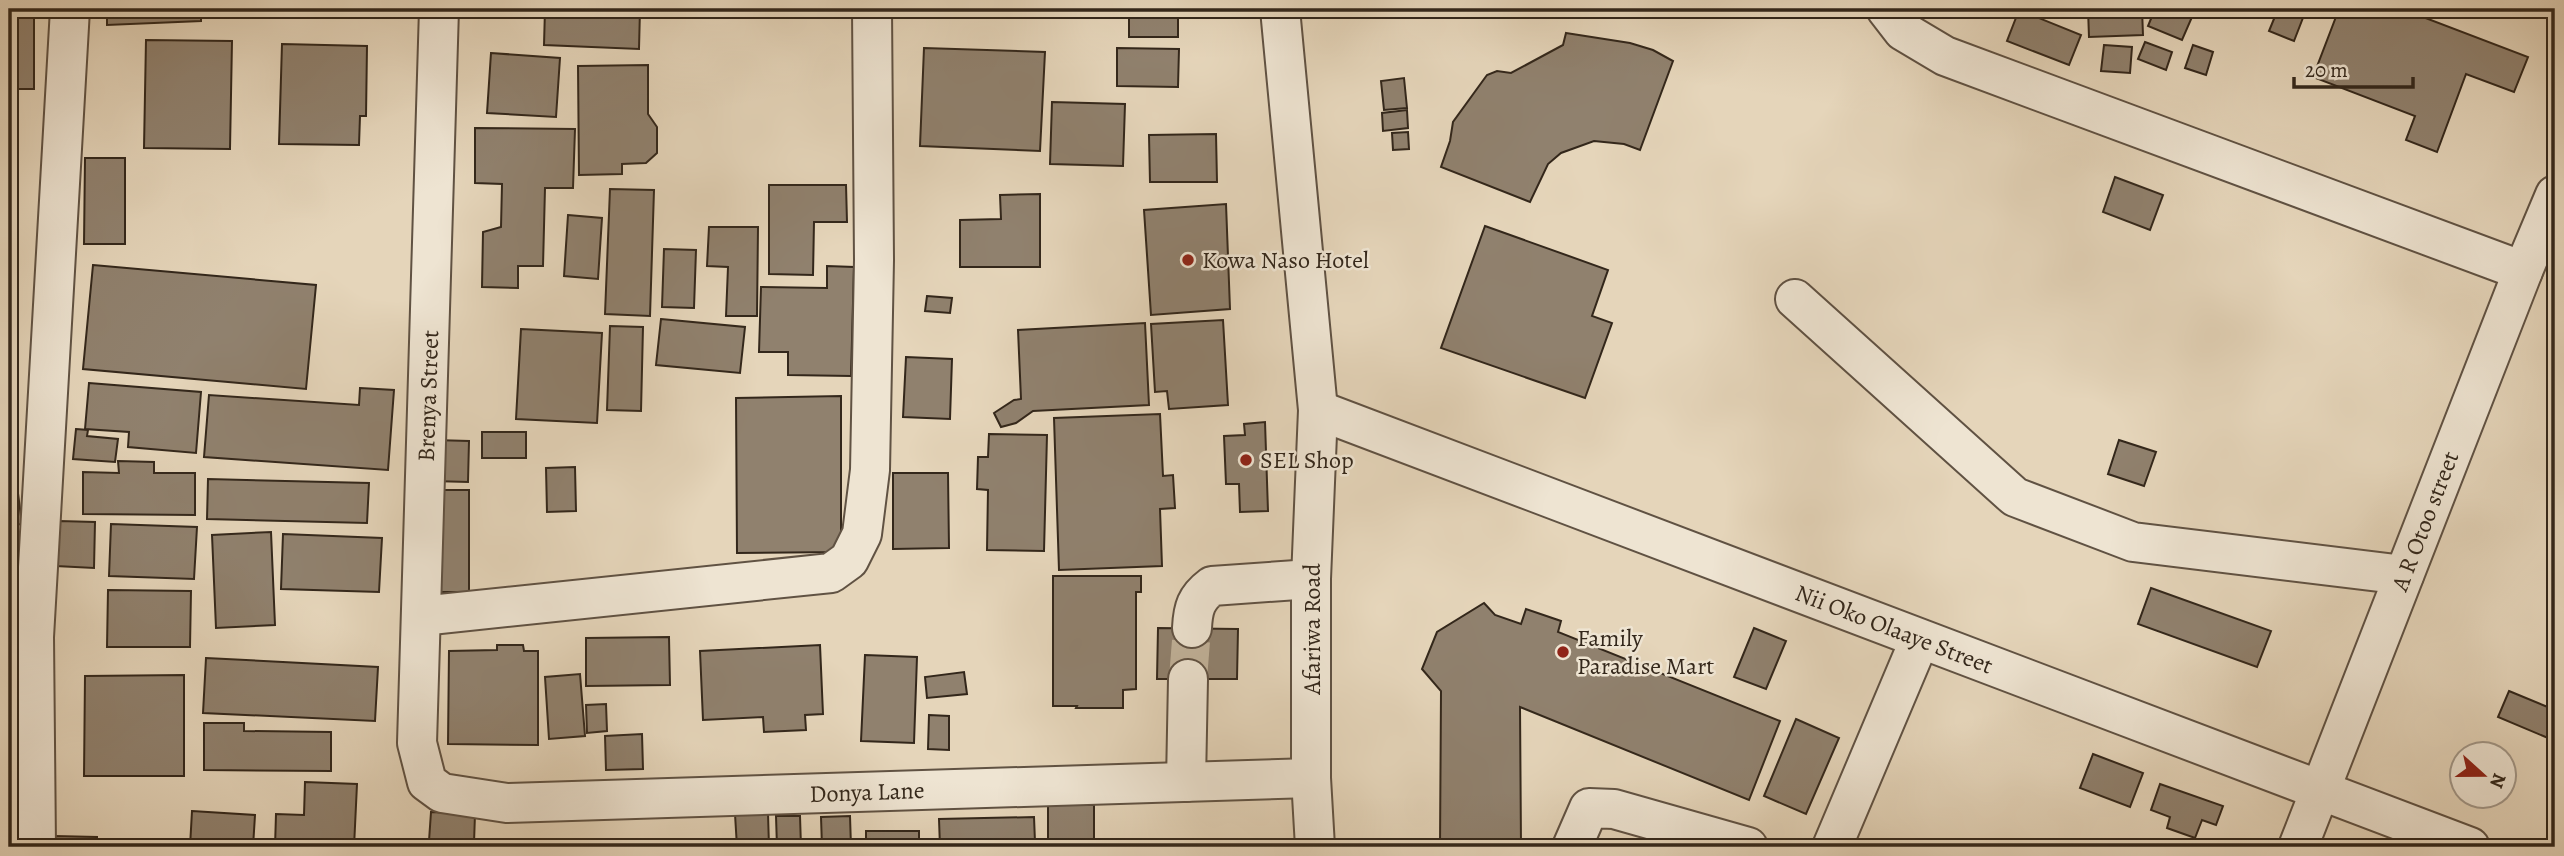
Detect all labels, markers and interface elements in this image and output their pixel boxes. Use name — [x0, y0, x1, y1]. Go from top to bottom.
scale bar — [2294, 46, 2414, 90]
text: 20 m — [2305, 56, 2348, 84]
place label: Kowa Naso Hotel — [1202, 244, 1369, 276]
marker: Kowa Naso Hotel — [1180, 252, 1196, 268]
street label: Brenya Street — [410, 330, 446, 462]
place label: SEL Shop — [1260, 444, 1354, 476]
street label: A R Otoo street — [2383, 446, 2466, 596]
marker: SEL Shop — [1238, 452, 1254, 468]
street label: Afariwa Road — [1296, 563, 1328, 696]
street label: Nii Oko Olaaye Street — [1791, 577, 1997, 681]
place label: Family Paradise Mart — [1577, 622, 1714, 682]
marker: Family Paradise Mart — [1555, 644, 1571, 660]
north arrow — [2448, 740, 2518, 810]
text: N — [2483, 770, 2513, 792]
street label: Donya Lane — [809, 774, 925, 810]

